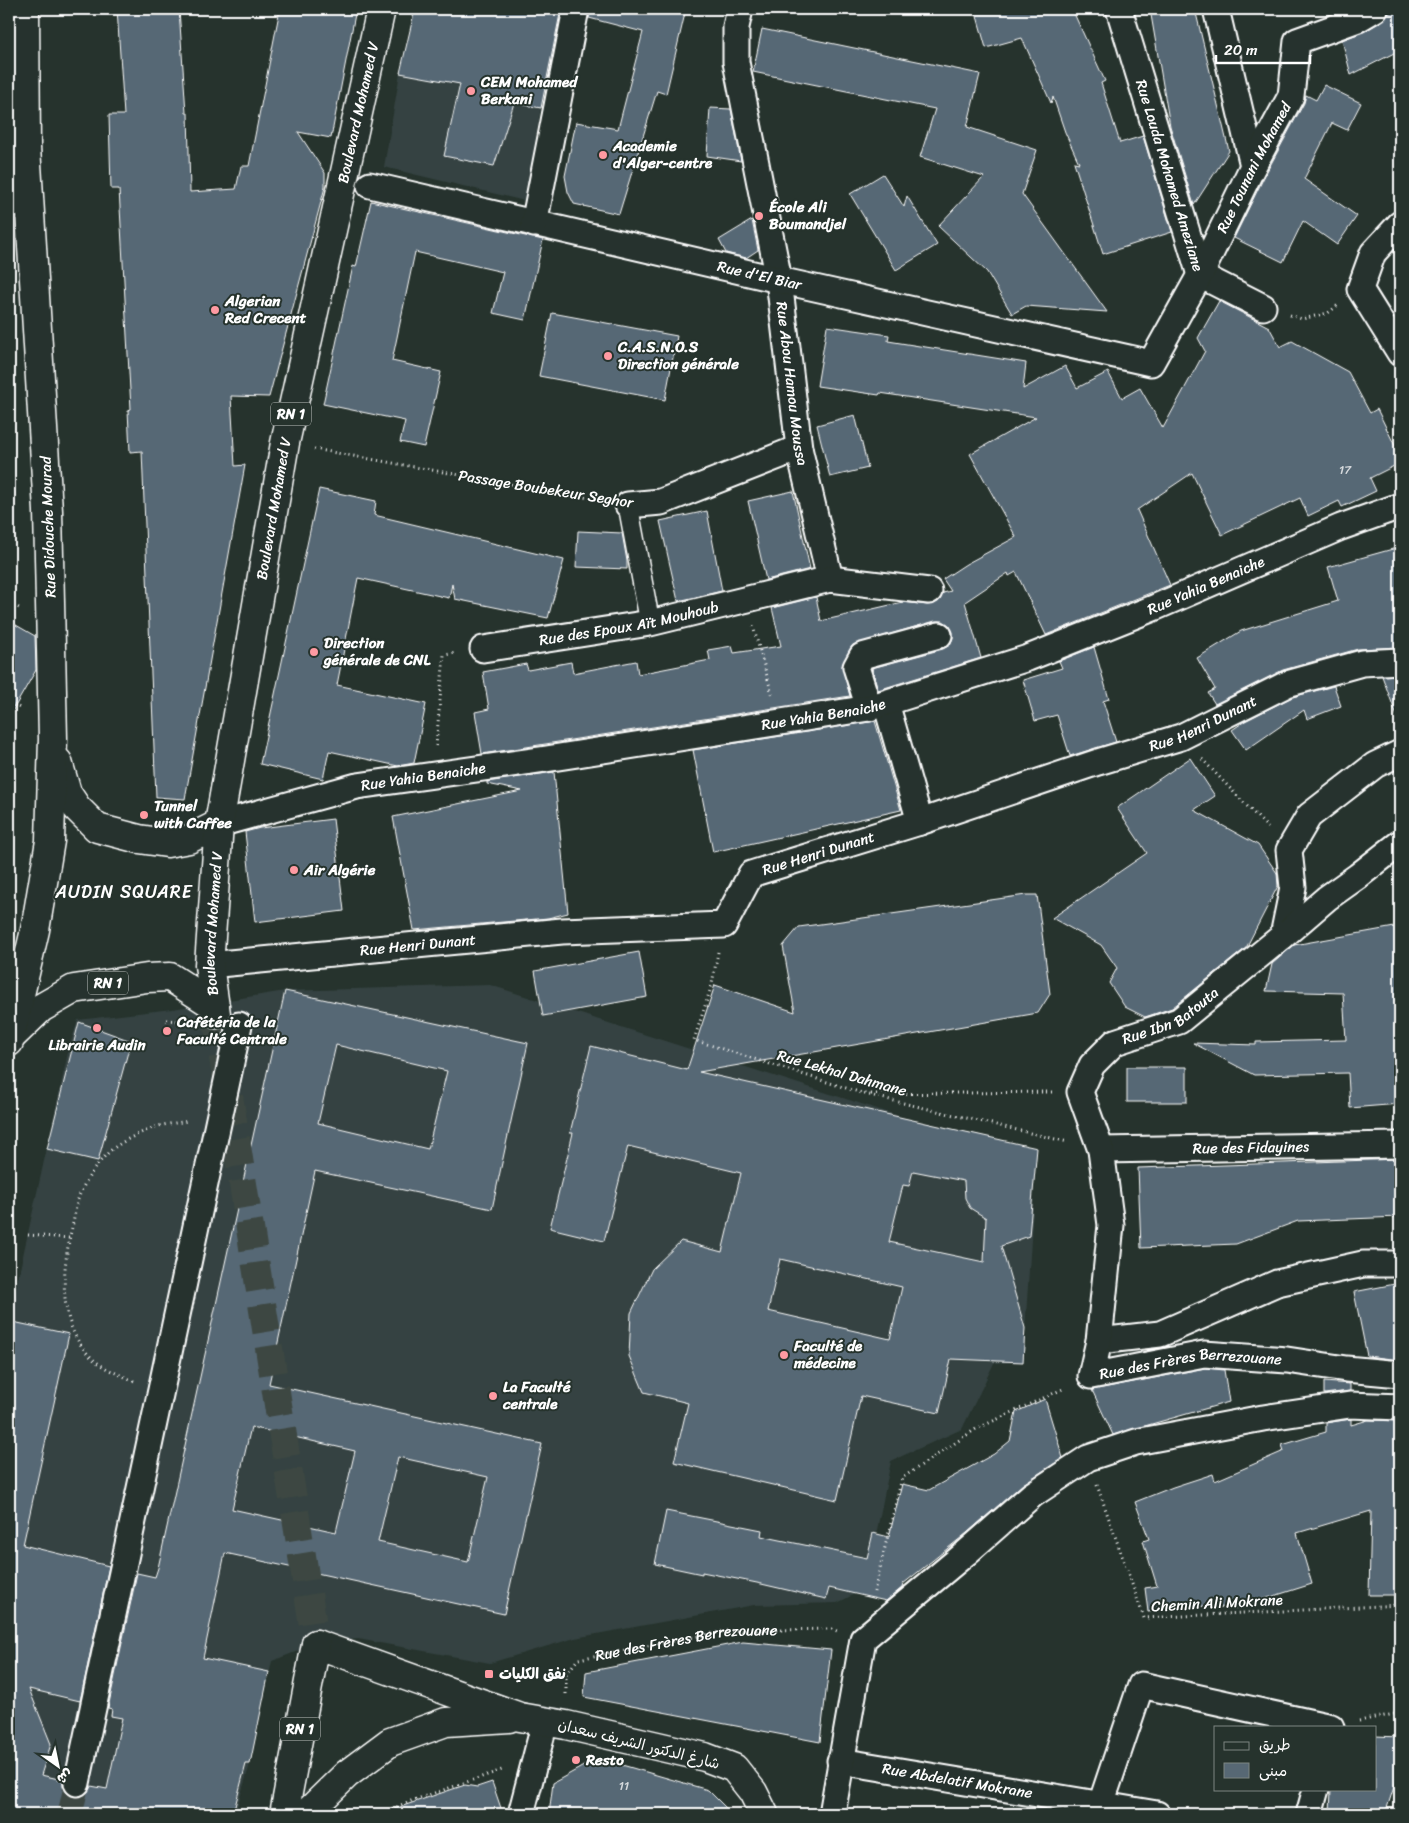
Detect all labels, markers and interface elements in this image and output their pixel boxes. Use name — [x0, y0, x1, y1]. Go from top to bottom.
scale bar — [1216, 32, 1310, 64]
text: 20 m — [1224, 37, 1258, 63]
street label: Boulevard Mohamed V — [330, 39, 386, 186]
place label: CEM Mohamed Berkani — [480, 69, 579, 112]
street label: Rue Louda Mohamed Ameziane — [1128, 76, 1211, 275]
marker: CEM Mohamed Berkani — [465, 85, 477, 97]
street label: Rue Tounani Mohamed — [1209, 96, 1299, 238]
place label: Academie d'Alger-centre — [612, 133, 713, 176]
marker: Academie d'Alger-centre — [597, 149, 609, 161]
place label: École Ali Boumandjel — [769, 194, 847, 237]
marker: École Ali Boumandjel — [753, 210, 765, 222]
street label: Rue d'El Biar — [715, 253, 805, 298]
place label: Algerian Red Crecent — [224, 288, 307, 331]
street label: Rue Abou Hamou Moussa — [769, 300, 816, 469]
marker: Algerian Red Crecent — [209, 304, 221, 316]
place label: C.A.S.N.O.S Direction générale — [617, 334, 739, 377]
marker: C.A.S.N.O.S Direction générale — [602, 350, 614, 362]
road number: RN 1 — [271, 402, 311, 426]
street label: Boulevard Mohamed V — [249, 435, 299, 582]
street label: Rue Didouche Mourad — [33, 455, 63, 598]
house number: 17 — [1339, 459, 1352, 481]
street label: Passage Boubekeur Seghor — [457, 462, 636, 516]
street label: Rue Yahia Benaiche — [1143, 549, 1269, 622]
street label: Rue des Epoux Aït Mouhoub — [537, 594, 721, 653]
place label: Direction générale de CNL — [322, 630, 432, 673]
marker: Direction générale de CNL — [308, 646, 320, 658]
street label: Rue Henri Dunant — [1146, 688, 1262, 759]
street label: Rue Yahia Benaiche — [759, 691, 889, 738]
street label: Rue Yahia Benaiche — [359, 755, 487, 798]
place label: Tunnel with Caffee — [154, 793, 232, 836]
marker: Tunnel with Caffee — [138, 809, 150, 821]
street label: Rue Henri Dunant — [759, 824, 878, 883]
street label: Boulevard Mohamed V — [196, 851, 230, 997]
place label: Air Algérie — [303, 857, 376, 883]
marker: Air Algérie — [288, 864, 300, 876]
district label: AUDIN SQUARE — [54, 876, 193, 908]
street label: Rue Henri Dunant — [359, 926, 478, 963]
road number: RN 1 — [88, 971, 128, 994]
street label: Rue Ibn Batouta — [1119, 980, 1225, 1052]
place label: Cafétéria de la Faculté Centrale — [176, 1009, 287, 1052]
marker: Librairie Audin — [91, 1022, 103, 1034]
marker: Cafétéria de la Faculté Centrale — [161, 1025, 173, 1037]
place label: Librairie Audin — [48, 1032, 146, 1058]
street label: Rue Lekhal Dahmane — [774, 1042, 910, 1104]
street label: Rue des Fidayines — [1193, 1134, 1310, 1161]
place label: Faculté de médecine — [793, 1333, 863, 1376]
street label: Rue des Frères Berrezouane — [1097, 1340, 1283, 1387]
marker: Faculté de médecine — [778, 1349, 790, 1361]
place label: La Faculté centrale — [502, 1374, 571, 1417]
marker: La Faculté centrale — [487, 1390, 499, 1402]
street label: Chemin Ali Mokrane — [1151, 1587, 1283, 1619]
street label: Rue des Frères Berrezouane — [593, 1617, 778, 1669]
place label: نفق الكليات — [499, 1661, 566, 1687]
marker: نفق الكليات — [483, 1668, 495, 1680]
street label: شارغ الدكتور الشريف سعدان — [555, 1711, 723, 1777]
road number: RN 1 — [280, 1718, 320, 1740]
legend — [1214, 1726, 1376, 1790]
text: طريق — [1259, 1732, 1291, 1758]
north arrow — [32, 1740, 82, 1790]
place label: Resto — [585, 1747, 624, 1773]
marker: Resto — [570, 1754, 582, 1766]
street label: Rue Abdelatif Mokrane — [880, 1755, 1035, 1806]
text: مبنى — [1259, 1758, 1287, 1784]
text: ش — [52, 1762, 78, 1791]
house number: 11 — [619, 1775, 629, 1797]

